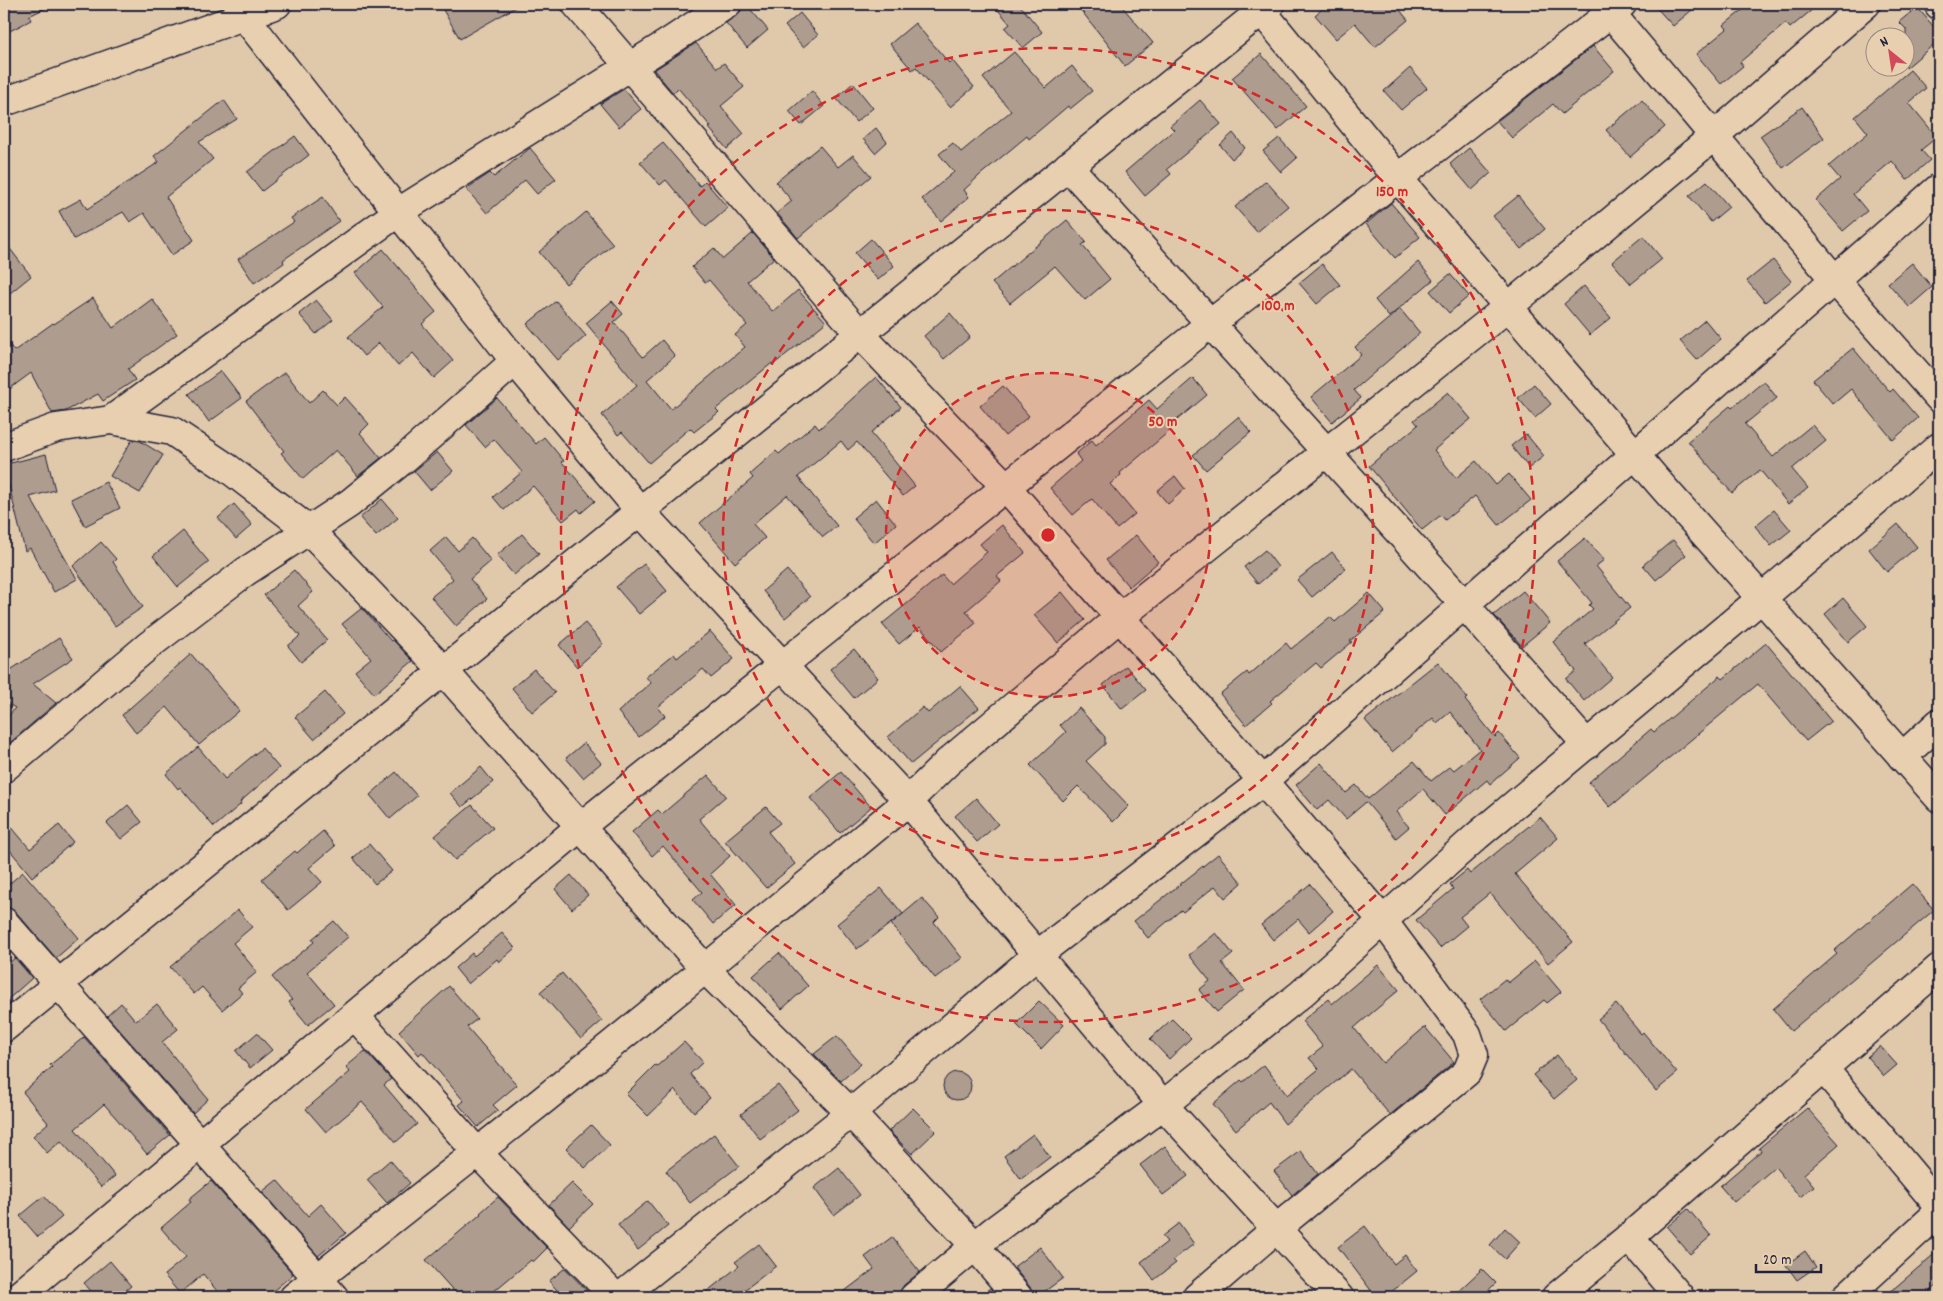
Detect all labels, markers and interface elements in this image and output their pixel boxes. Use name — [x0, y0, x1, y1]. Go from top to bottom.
north arrow — [1866, 28, 1916, 78]
text: N — [1877, 32, 1893, 53]
text: 150 m — [1376, 182, 1408, 204]
text: 100 m — [1261, 296, 1295, 318]
text: 50 m — [1149, 412, 1177, 434]
centre of rings — [1039, 526, 1057, 544]
scale bar — [1756, 1241, 1820, 1273]
text: 20 m — [1763, 1250, 1791, 1272]

